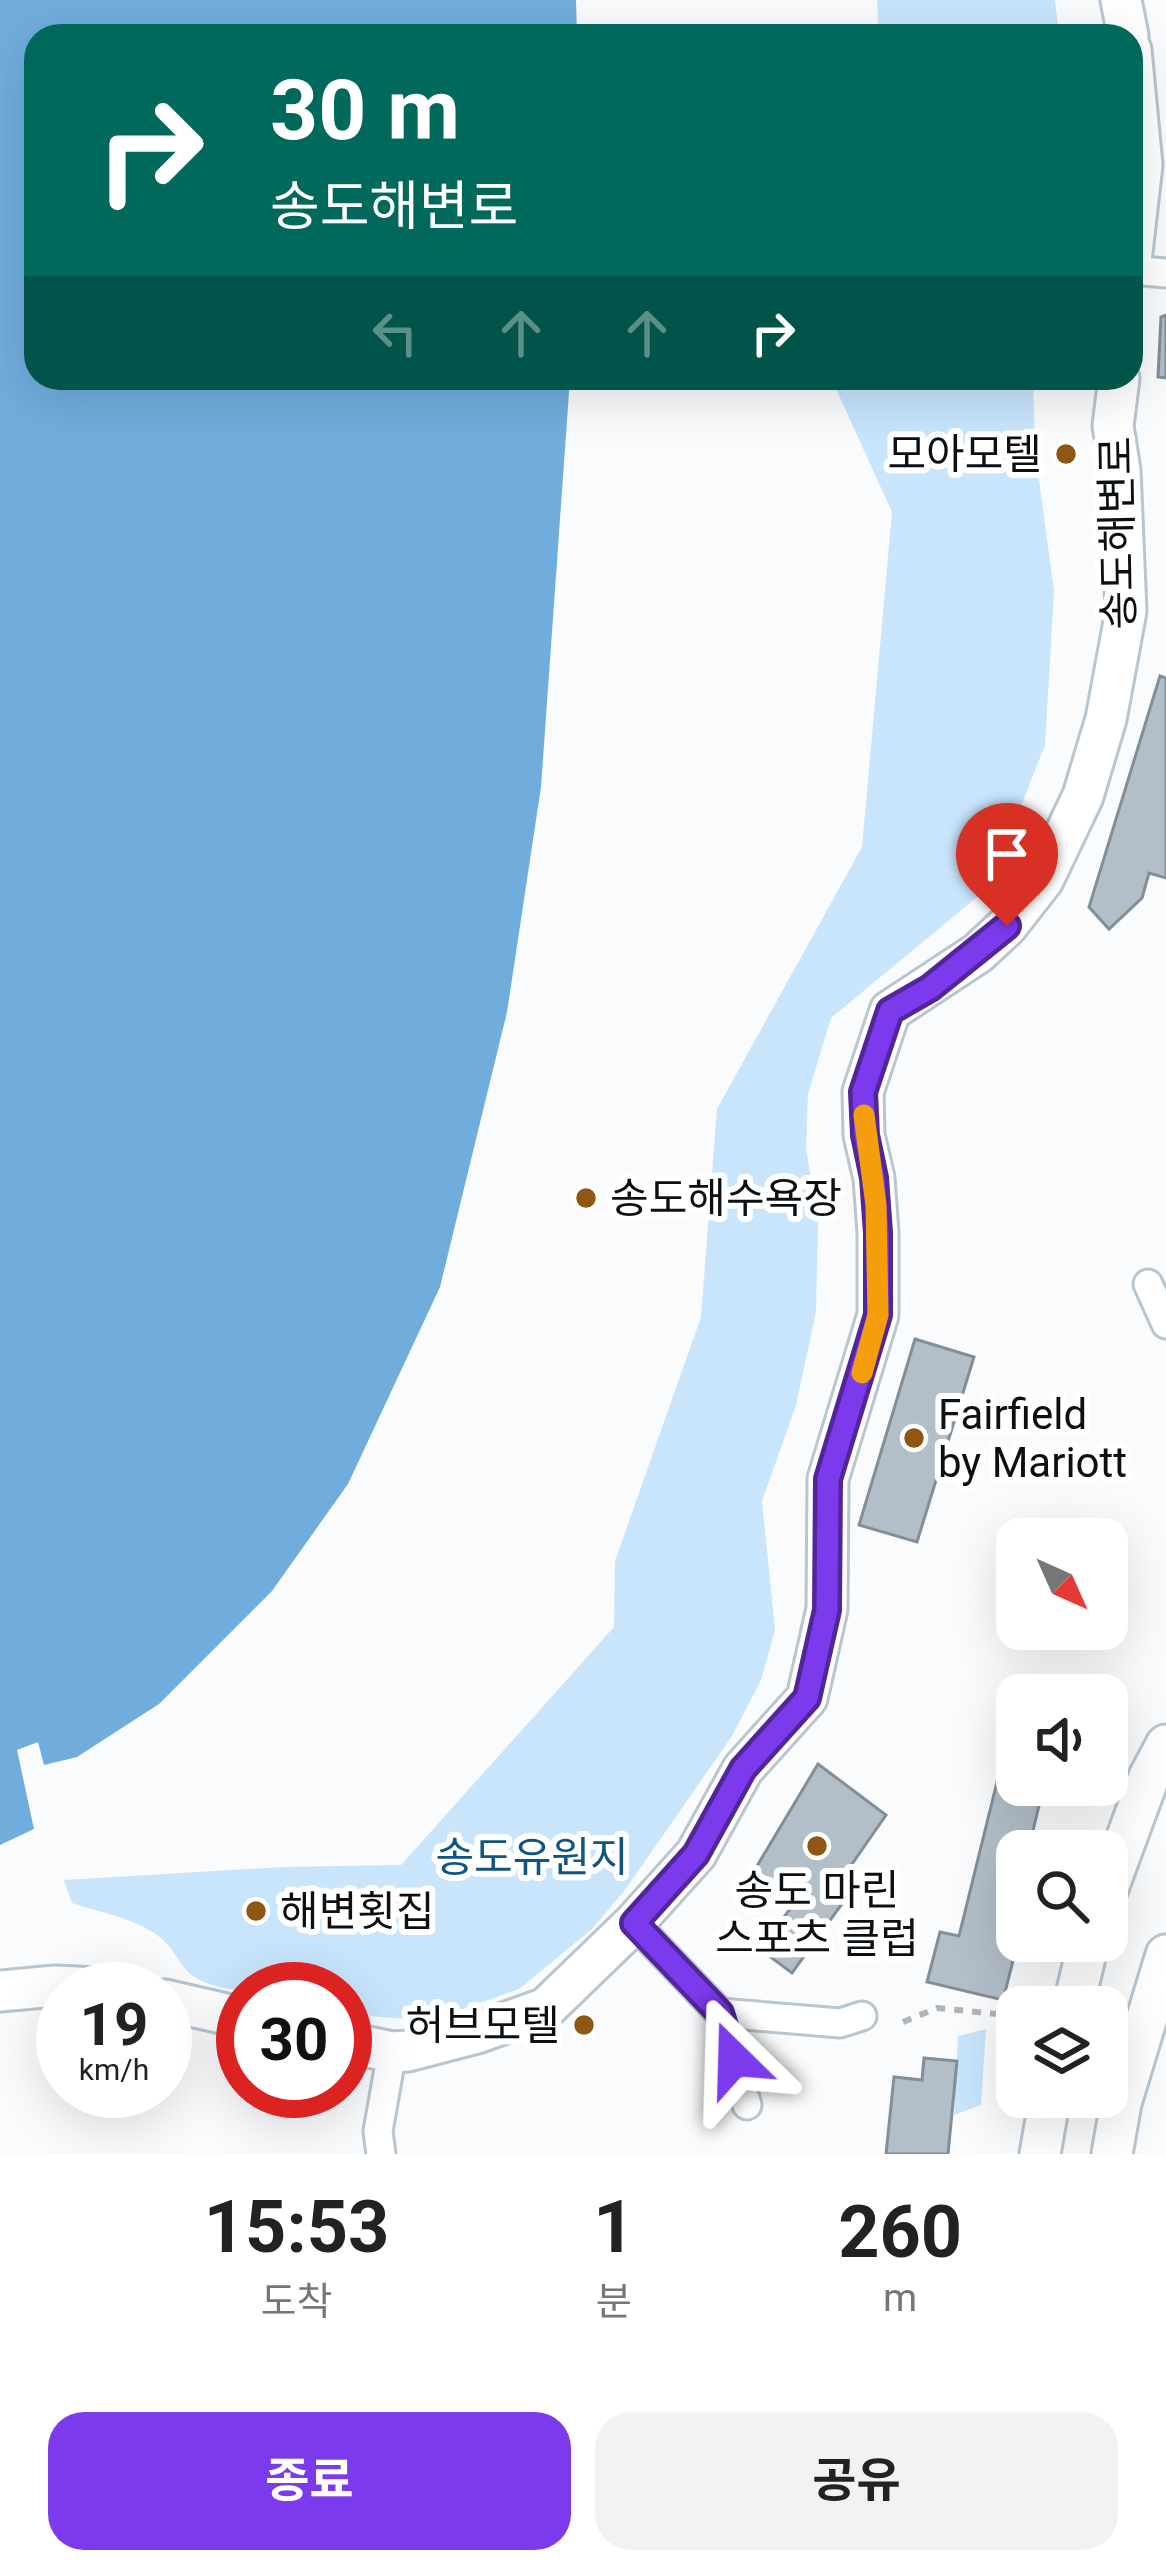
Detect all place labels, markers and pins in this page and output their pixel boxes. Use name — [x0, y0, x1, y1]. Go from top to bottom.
place label: 모아모텔 — [887, 430, 1042, 479]
marker: 모아모텔 — [1053, 441, 1079, 467]
pin — [956, 803, 1058, 926]
place label: 송도해수욕장 — [610, 1174, 842, 1223]
marker: 송도해수욕장 — [573, 1185, 599, 1211]
place label: Fairfield by Mariott — [938, 1390, 1127, 1487]
marker: Fairfield by Mariott — [901, 1425, 927, 1451]
marker: 송도 마린 스포츠 클럽 — [804, 1833, 830, 1859]
place label: 송도 마린 스포츠 클럽 — [715, 1866, 919, 1963]
place label: 해변횟집 — [280, 1887, 435, 1936]
marker: 해변횟집 — [243, 1898, 269, 1924]
place label: 허브모텔 — [405, 2001, 560, 2050]
marker: 허브모텔 — [571, 2012, 597, 2038]

